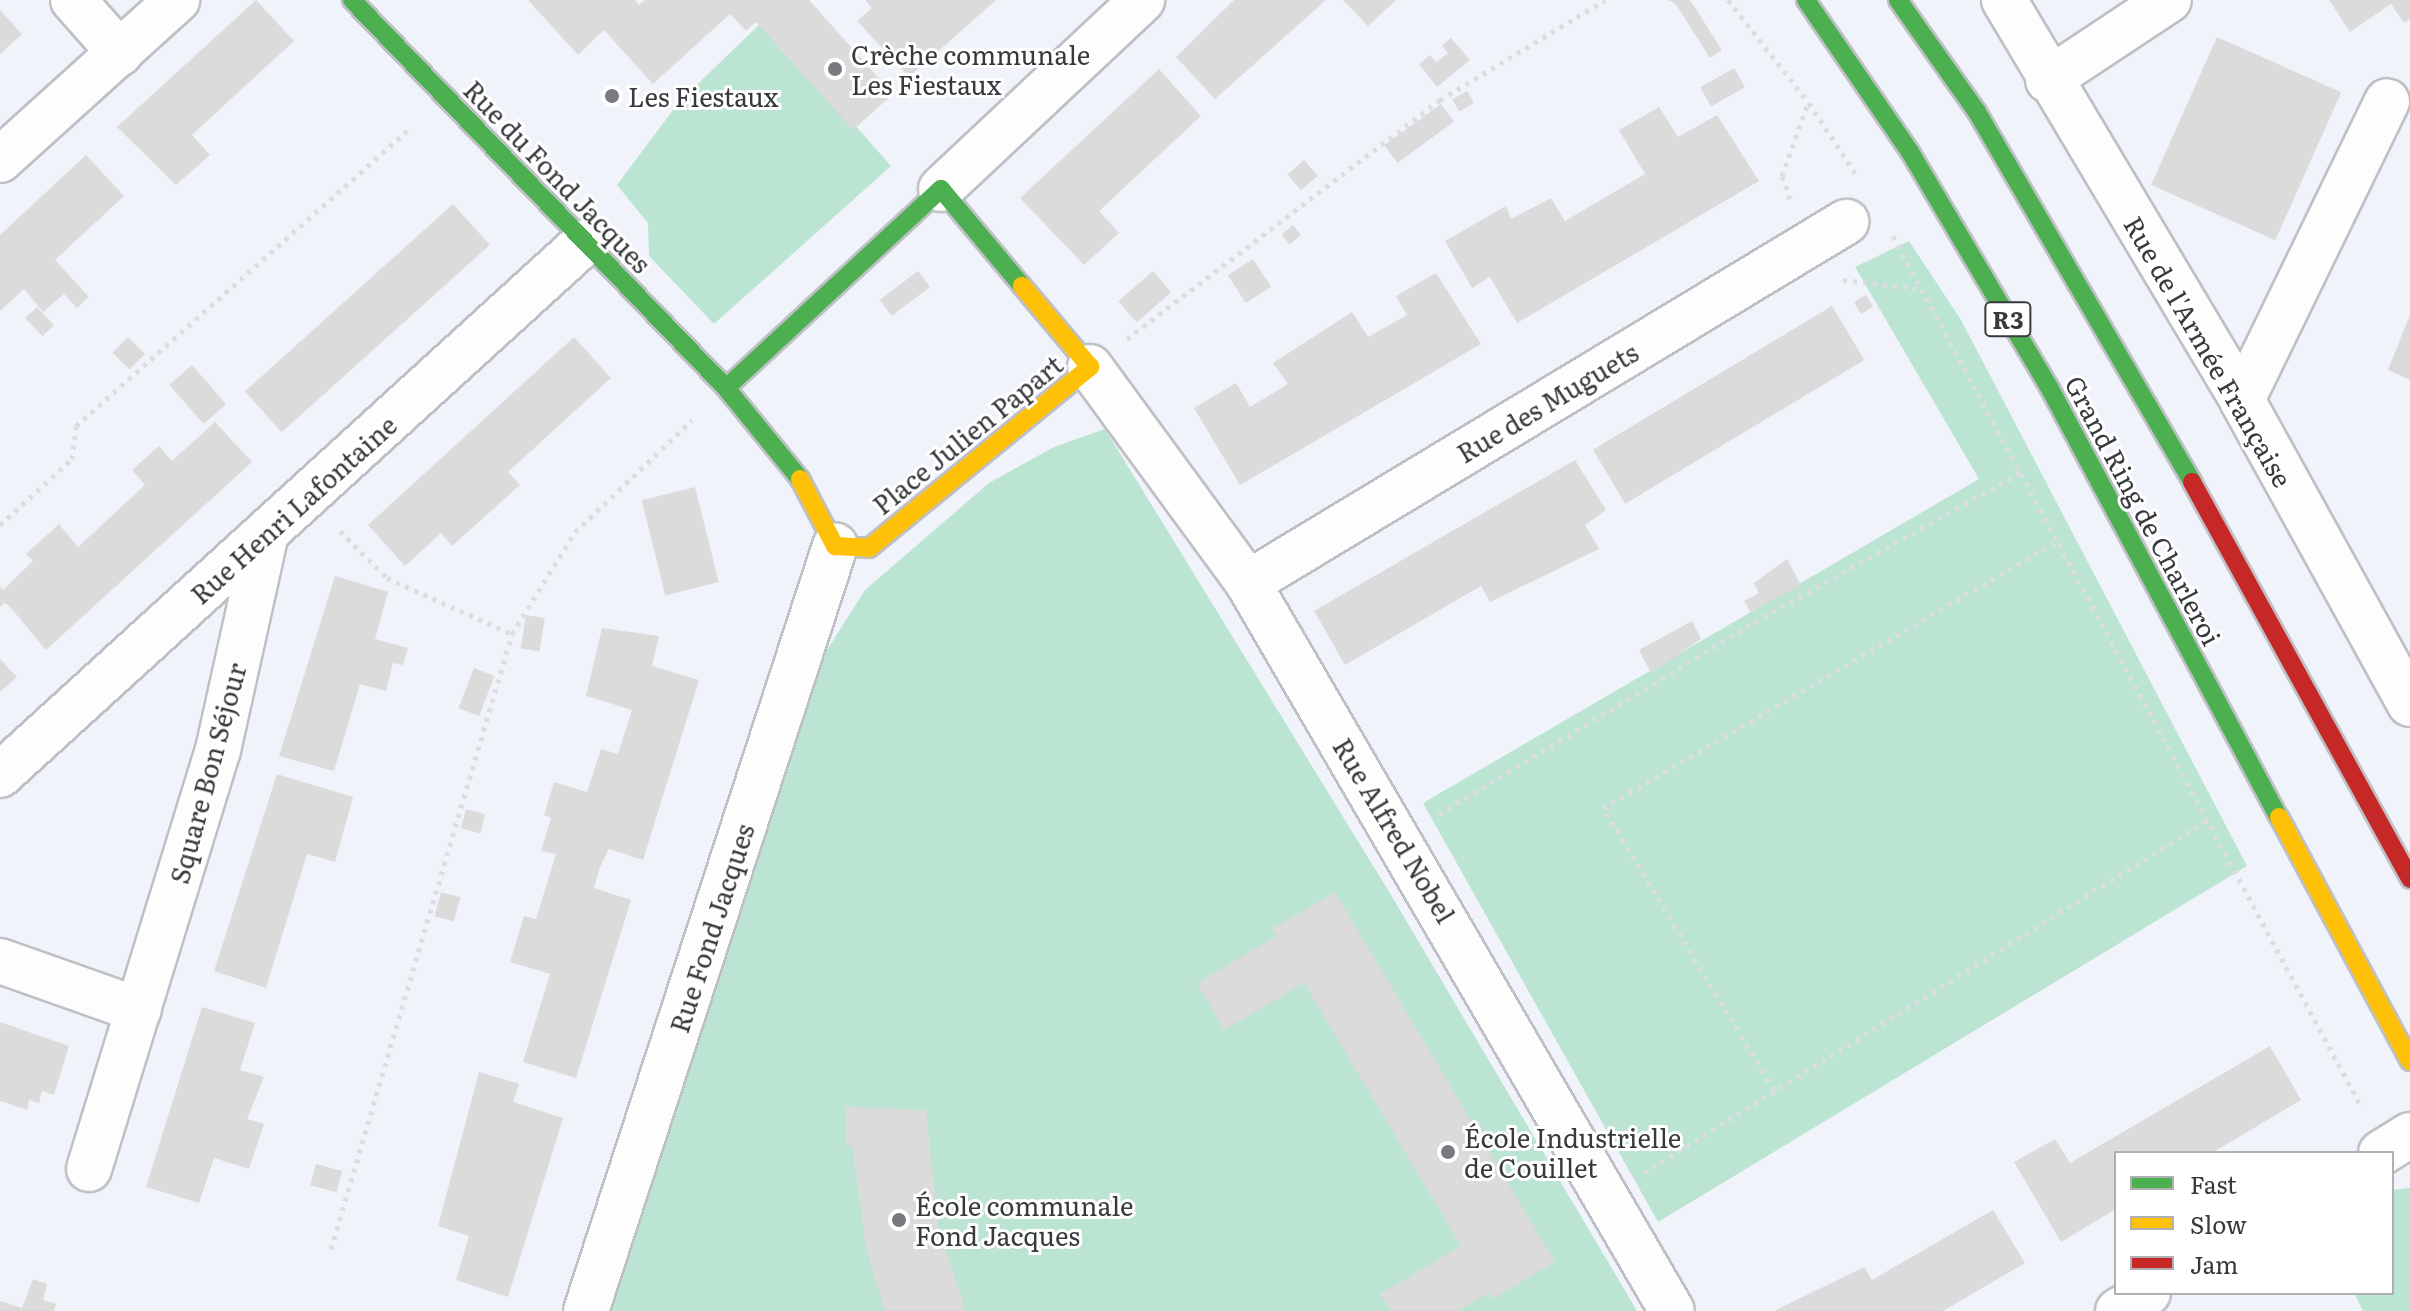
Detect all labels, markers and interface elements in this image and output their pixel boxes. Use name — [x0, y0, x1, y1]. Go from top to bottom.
place label: Crèche communale Les Fiestaux — [851, 38, 1090, 100]
marker: Crèche communale Les Fiestaux — [826, 60, 844, 78]
street label: Rue du Fond Jacques — [458, 73, 658, 279]
place label: Les Fiestaux — [628, 80, 779, 112]
marker: Les Fiestaux — [603, 87, 621, 105]
street label: Rue de l'Armée Française — [2119, 210, 2299, 492]
road number: R3 — [1984, 299, 2032, 339]
street label: Rue des Muguets — [1451, 336, 1643, 468]
street label: Place Julien Papart — [866, 348, 1068, 520]
street label: Grand Ring de Charleroi — [2060, 370, 2228, 650]
street label: Rue Henri Lafontaine — [184, 408, 402, 610]
street label: Square Bon Séjour — [163, 659, 251, 887]
street label: Rue Alfred Nobel — [1328, 732, 1462, 928]
street label: Rue Fond Jacques — [663, 820, 759, 1036]
place label: École Industrielle de Couillet — [1464, 1121, 1681, 1182]
marker: École Industrielle de Couillet — [1439, 1143, 1457, 1161]
legend — [2114, 1151, 2394, 1295]
text: Fast — [2190, 1166, 2237, 1201]
place label: École communale Fond Jacques — [915, 1189, 1133, 1250]
text: Slow — [2190, 1206, 2247, 1241]
marker: École communale Fond Jacques — [890, 1211, 908, 1229]
text: Jam — [2190, 1246, 2238, 1281]

